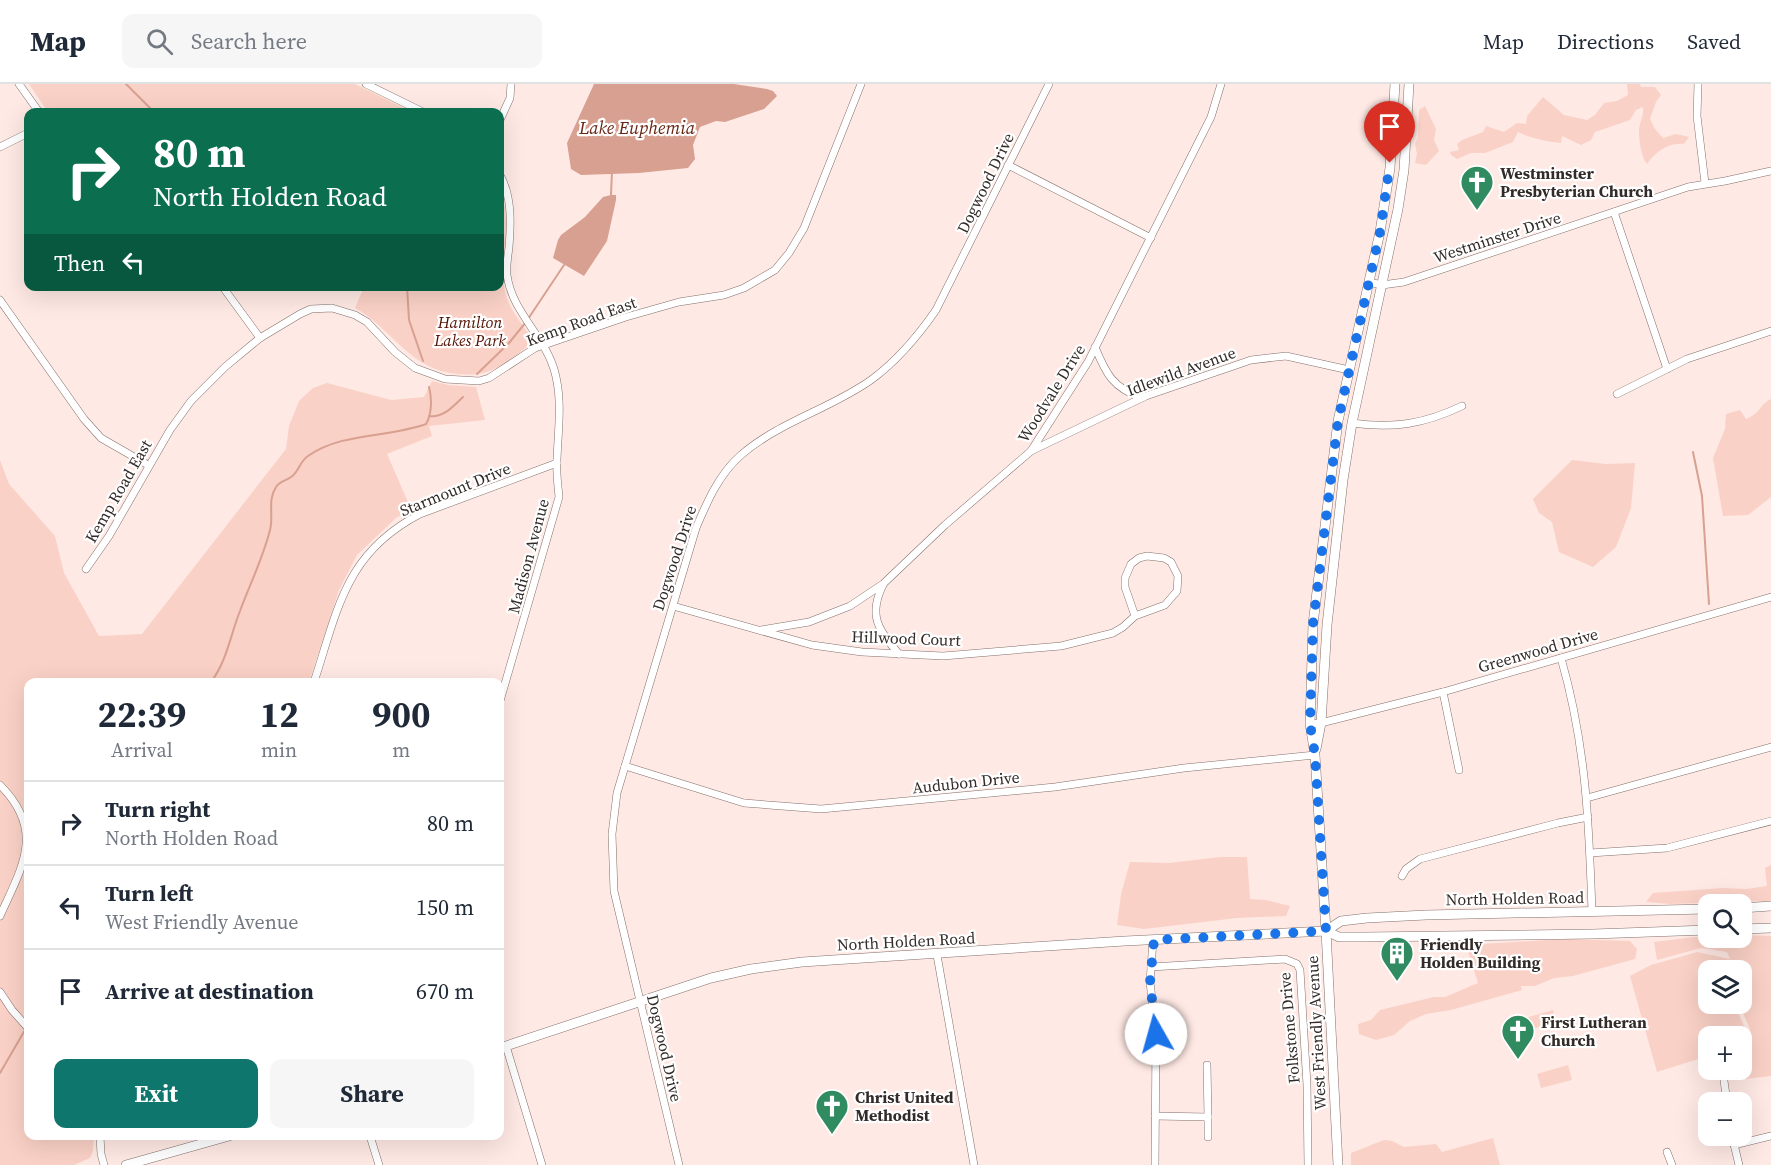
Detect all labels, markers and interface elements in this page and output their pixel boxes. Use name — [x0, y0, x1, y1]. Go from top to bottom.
search box — [122, 14, 542, 68]
text: Map — [30, 22, 86, 60]
icon: search — [143, 25, 176, 58]
text: Search here — [191, 26, 307, 56]
text: Map — [1483, 27, 1524, 56]
text: Directions — [1557, 27, 1654, 56]
text: Saved — [1687, 27, 1741, 56]
pin — [1364, 101, 1415, 163]
icon: arrive — [1373, 110, 1406, 143]
water label: Lake Euphemia — [578, 115, 696, 140]
text: 80 m — [153, 123, 246, 181]
street label: Dogwood Drive — [951, 129, 1019, 237]
icon: right — [54, 132, 132, 210]
place label: Westminster Presbyterian Church — [1500, 162, 1653, 202]
church icon: Westminster Presbyterian Church — [1459, 164, 1495, 211]
text: North Holden Road — [153, 178, 387, 215]
street label: Westminster Drive — [1430, 206, 1564, 268]
icon: left — [117, 246, 150, 279]
text: Then — [54, 248, 105, 278]
street label: Kemp Road East — [523, 291, 640, 351]
park label: Hamilton Lakes Park — [433, 311, 506, 351]
street label: Woodvale Drive — [1012, 340, 1090, 446]
street label: Idlewild Avenue — [1123, 341, 1239, 401]
street label: Kemp Road East — [80, 435, 157, 547]
street label: Starmount Drive — [396, 457, 514, 521]
street label: Madison Avenue — [502, 496, 554, 616]
street label: Dogwood Drive — [647, 503, 701, 613]
street label: Greenwood Drive — [1475, 622, 1601, 678]
street label: Hillwood Court — [851, 625, 962, 651]
text: 22:39 — [97, 690, 186, 739]
text: 12 — [260, 690, 299, 739]
text: 900 — [372, 690, 431, 739]
text: Arrival — [111, 736, 173, 764]
text: min — [261, 736, 297, 764]
text: m — [392, 736, 410, 764]
street label: Audubon Drive — [911, 765, 1021, 799]
text: Turn right — [105, 794, 210, 824]
icon: right — [54, 807, 87, 840]
text: 80 m — [427, 808, 474, 838]
text: North Holden Road — [105, 824, 278, 852]
text: Turn left — [105, 878, 193, 908]
street label: North Holden Road — [1446, 886, 1584, 910]
icon: left — [54, 891, 87, 924]
text: 150 m — [416, 892, 474, 922]
map controls — [1698, 894, 1752, 1146]
button: search — [1698, 894, 1752, 948]
text: West Friendly Avenue — [105, 908, 298, 936]
street label: North Holden Road — [836, 926, 976, 956]
place label: Friendly Holden Building — [1420, 933, 1541, 973]
building icon: Friendly Holden Building — [1379, 935, 1415, 982]
street label: West Friendly Avenue — [1301, 955, 1331, 1111]
button: layers — [1698, 960, 1752, 1014]
street label: Folkstone Drive — [1273, 971, 1305, 1085]
icon: arrive — [54, 975, 87, 1008]
text: Arrive at destination — [105, 976, 314, 1006]
text: 670 m — [416, 976, 474, 1006]
street label: Dogwood Drive — [642, 992, 688, 1104]
position arrow — [1124, 1002, 1188, 1066]
place label: First Lutheran Church — [1541, 1011, 1647, 1051]
church icon: First Lutheran Church — [1500, 1013, 1536, 1060]
button: + — [1698, 1026, 1752, 1080]
button: Exit — [54, 1059, 258, 1128]
button: Share — [270, 1059, 474, 1128]
place label: Christ United Methodist — [855, 1086, 954, 1126]
church icon: Christ United Methodist — [814, 1088, 850, 1135]
button: − — [1698, 1092, 1752, 1146]

